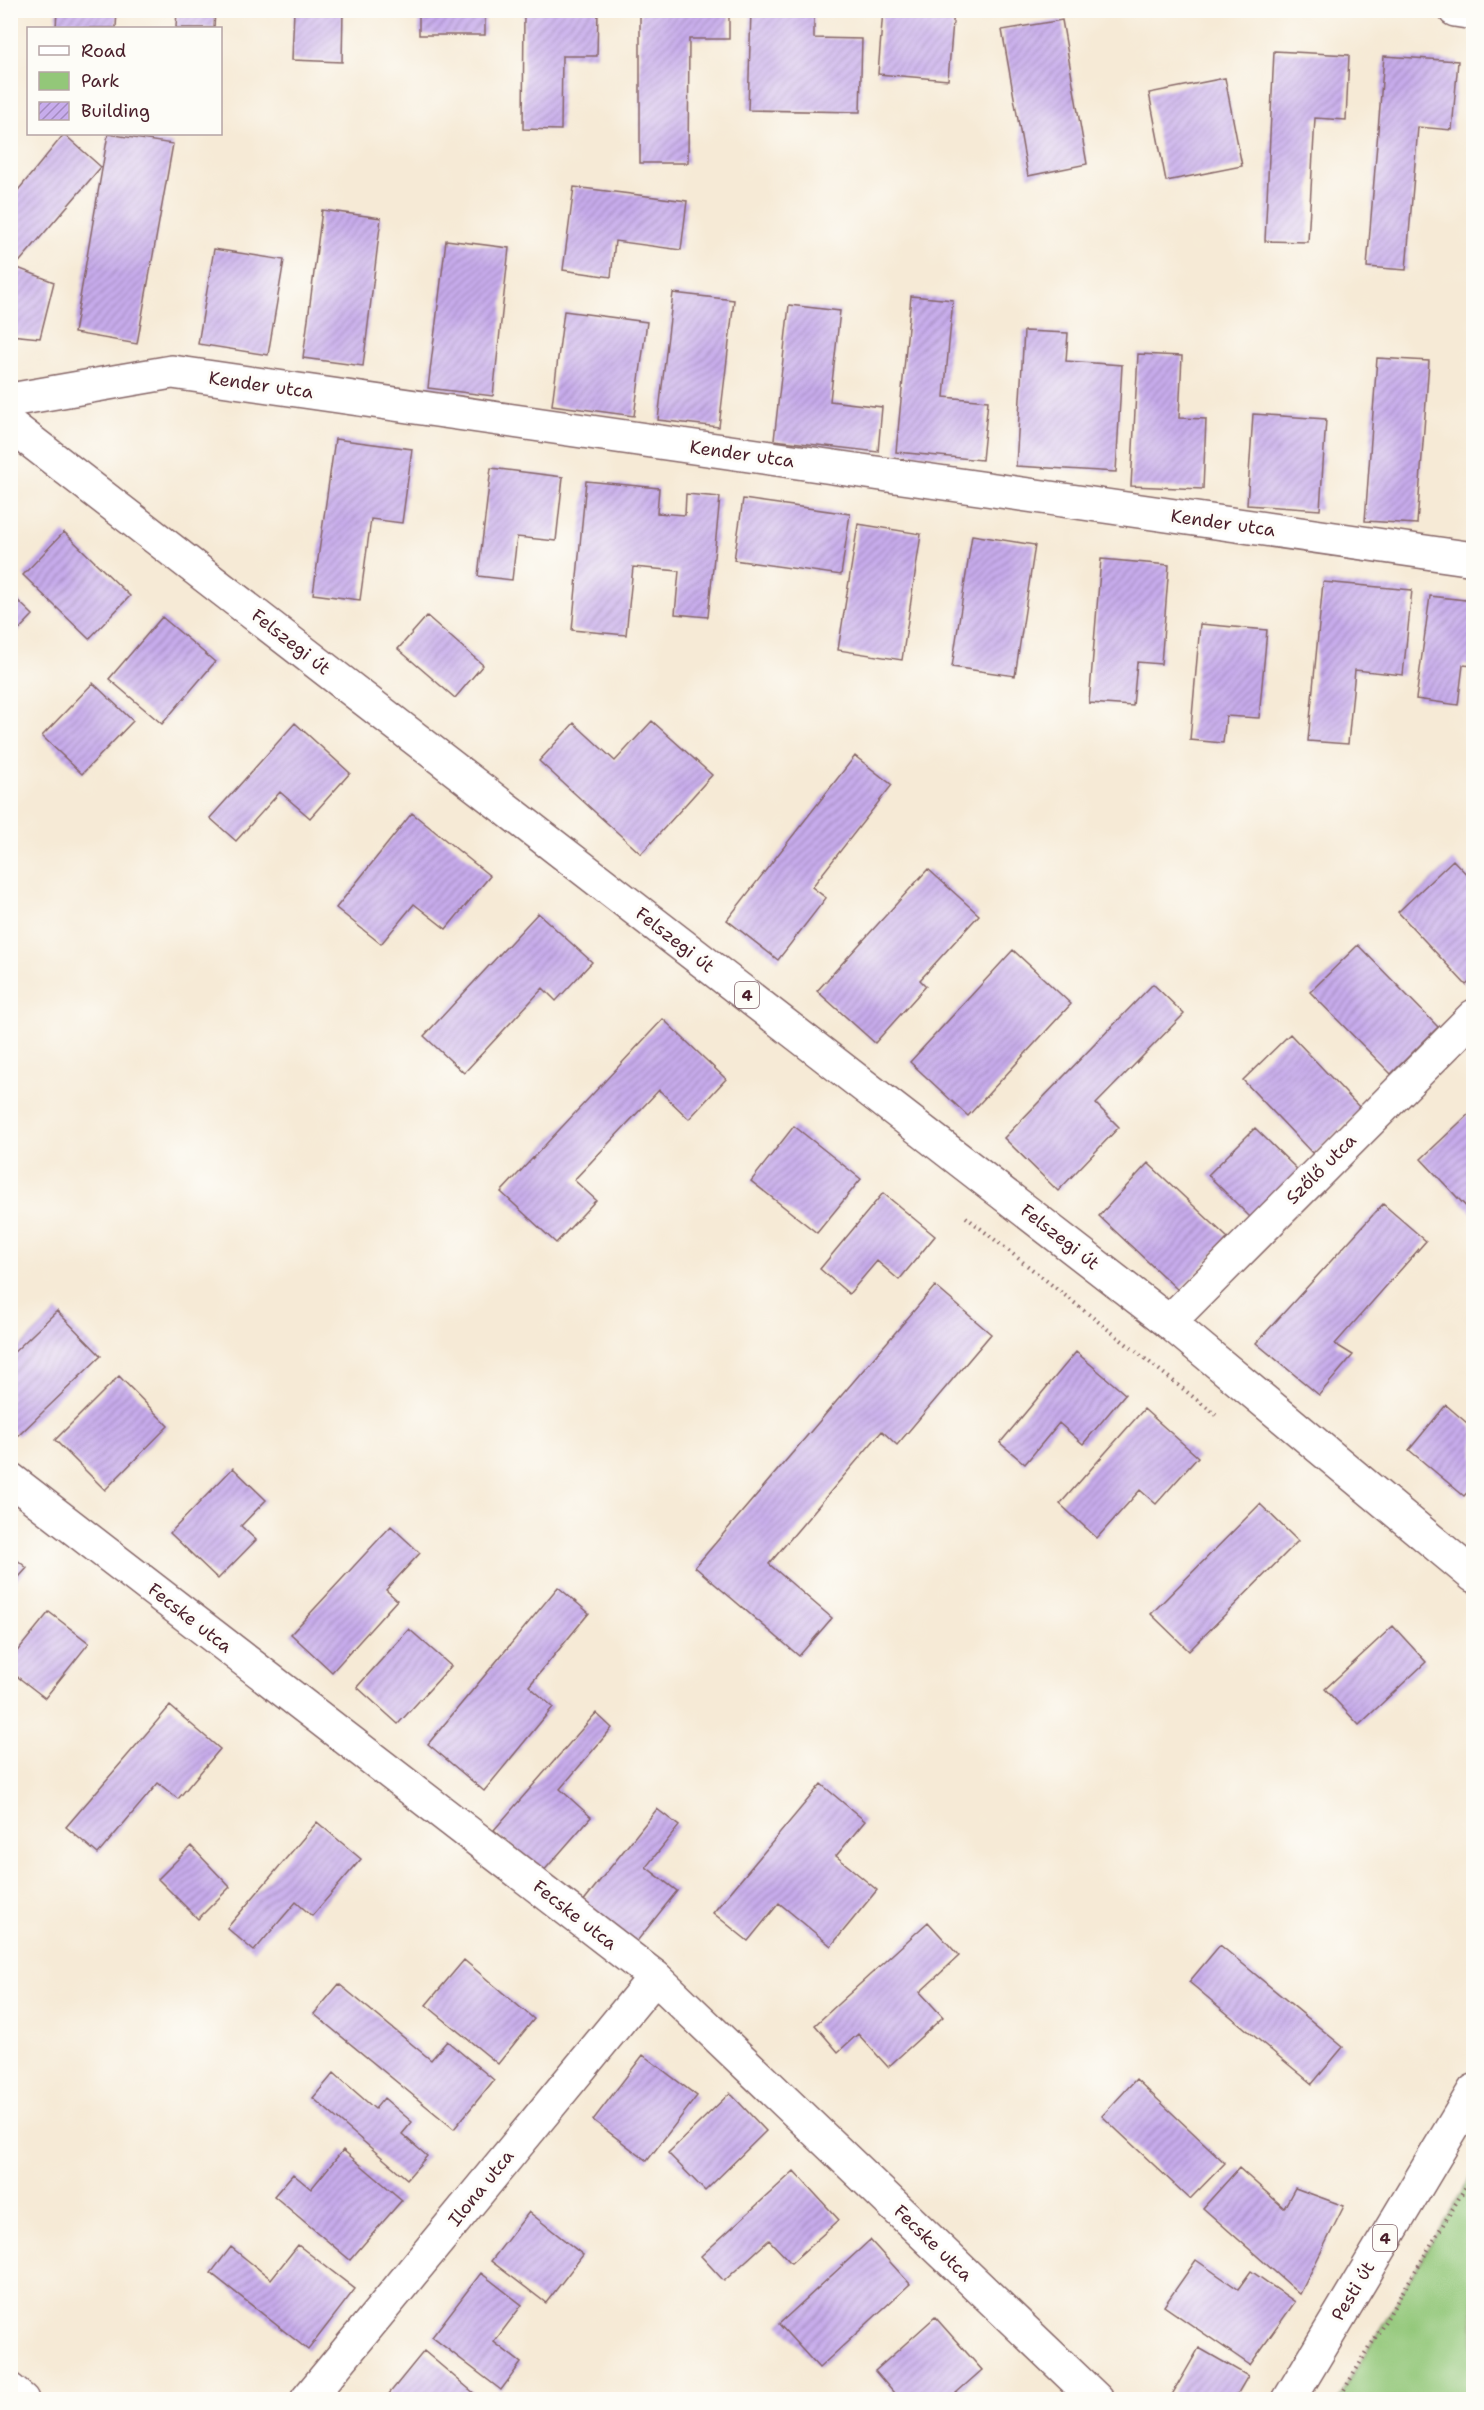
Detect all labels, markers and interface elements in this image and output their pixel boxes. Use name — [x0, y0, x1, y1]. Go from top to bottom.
legend — [27, 27, 222, 135]
text: Road — [81, 39, 126, 63]
text: Park — [81, 69, 120, 93]
text: Building — [81, 99, 150, 123]
street label: Kender utca — [207, 366, 315, 404]
street label: Kender utca — [688, 435, 796, 473]
street label: Kender utca — [1169, 504, 1277, 542]
street label: Felszegi út — [247, 604, 335, 680]
street label: Felszegi út — [631, 902, 719, 978]
road number: 4 — [735, 982, 759, 1008]
street label: Szőlő utca — [1281, 1129, 1361, 1209]
street label: Felszegi út — [1016, 1199, 1104, 1275]
street label: Fecske utca — [143, 1578, 237, 1658]
street label: Fecske utca — [528, 1875, 622, 1955]
street label: Ilona utca — [443, 2145, 519, 2231]
street label: Fecske utca — [889, 2200, 977, 2286]
road number: 4 — [1373, 2225, 1397, 2251]
street label: Pesti út — [1326, 2257, 1380, 2325]

